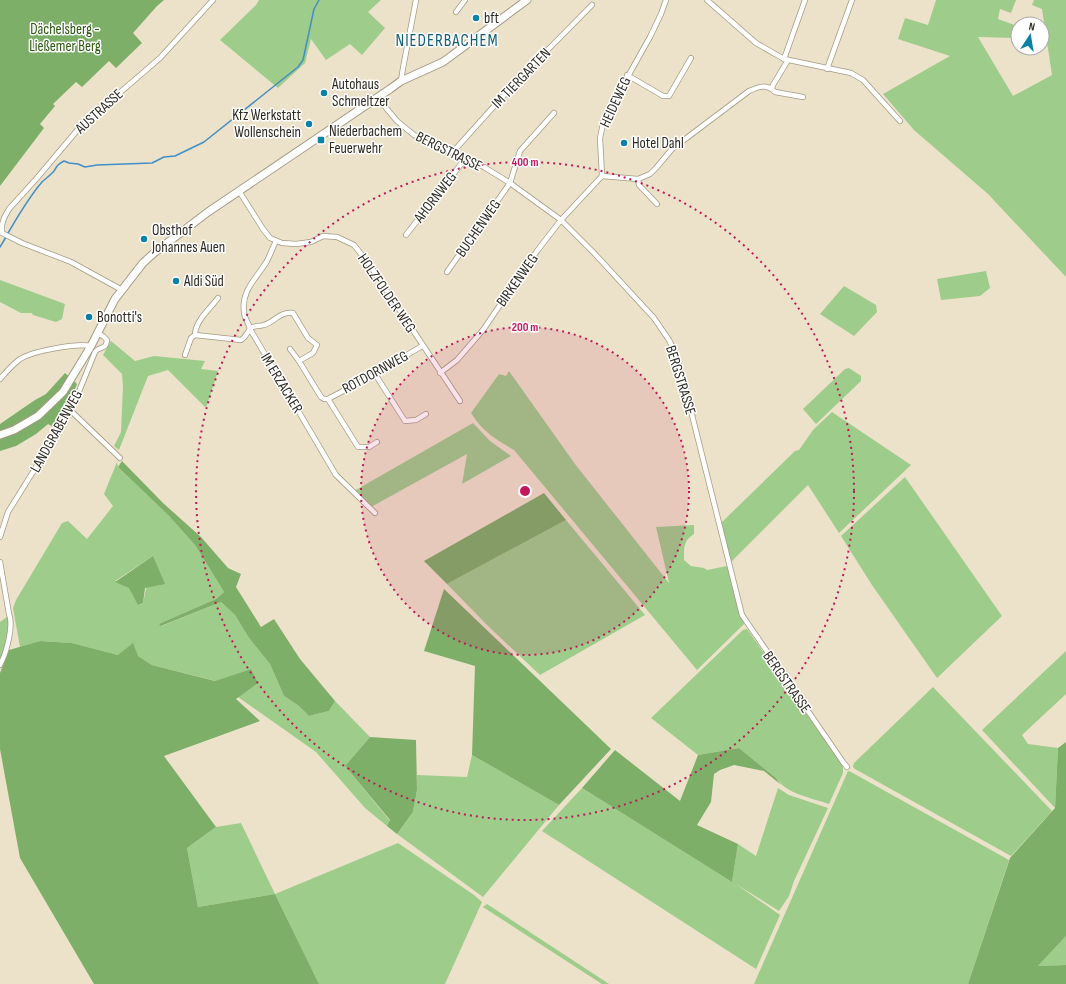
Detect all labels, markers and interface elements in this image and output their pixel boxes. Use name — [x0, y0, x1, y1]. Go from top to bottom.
place label: bft — [484, 9, 500, 28]
marker: bft — [471, 13, 481, 23]
north arrow — [1010, 16, 1050, 56]
park label: Dächelsberg - Ließemer Berg — [29, 20, 101, 56]
text: N — [1028, 20, 1036, 34]
district label: NIEDERBACHEM — [396, 31, 498, 51]
street label: IM TIERGARTEN — [488, 44, 555, 113]
street label: HEIDEWEG — [596, 74, 635, 131]
place label: Autohaus Schmeltzer — [331, 75, 390, 111]
street label: AUSTRASSE — [71, 85, 127, 139]
marker: Autohaus Schmeltzer — [319, 88, 329, 98]
place label: Kfz Werkstatt Wollenschein — [232, 106, 301, 142]
marker: Kfz Werkstatt Wollenschein — [304, 119, 314, 129]
place label: Niederbachem Feuerwehr — [329, 122, 402, 158]
street label: BERGSTRASSE — [412, 127, 485, 176]
place label: Hotel Dahl — [632, 134, 684, 153]
marker: Niederbachem Feuerwehr — [316, 135, 326, 145]
marker: Hotel Dahl — [619, 138, 629, 148]
text: 400 m — [512, 155, 538, 170]
street label: AHORNWEG — [409, 168, 461, 227]
street label: BUCHENWEG — [452, 196, 505, 261]
place label: Obsthof Johannes Auen — [151, 221, 225, 257]
marker: Obsthof Johannes Auen — [139, 234, 149, 244]
street label: HOLZFOLDER WEG — [353, 250, 420, 337]
street label: BIRKENWEG — [492, 250, 543, 310]
place label: Aldi Süd — [183, 272, 224, 291]
marker: Aldi Süd — [171, 276, 181, 286]
place label: Bonotti's — [97, 308, 142, 327]
marker: Bonotti's — [84, 312, 94, 322]
text: 200 m — [512, 320, 538, 335]
street label: BERGSTRASSE — [661, 343, 700, 417]
street label: ROTDORNWEG — [339, 347, 412, 398]
street label: IM ERZACKER — [256, 350, 307, 417]
street label: LANDGRABENWEG — [26, 387, 87, 476]
centre of rings — [518, 484, 532, 498]
street label: BERGSTRASSE — [758, 648, 815, 717]

